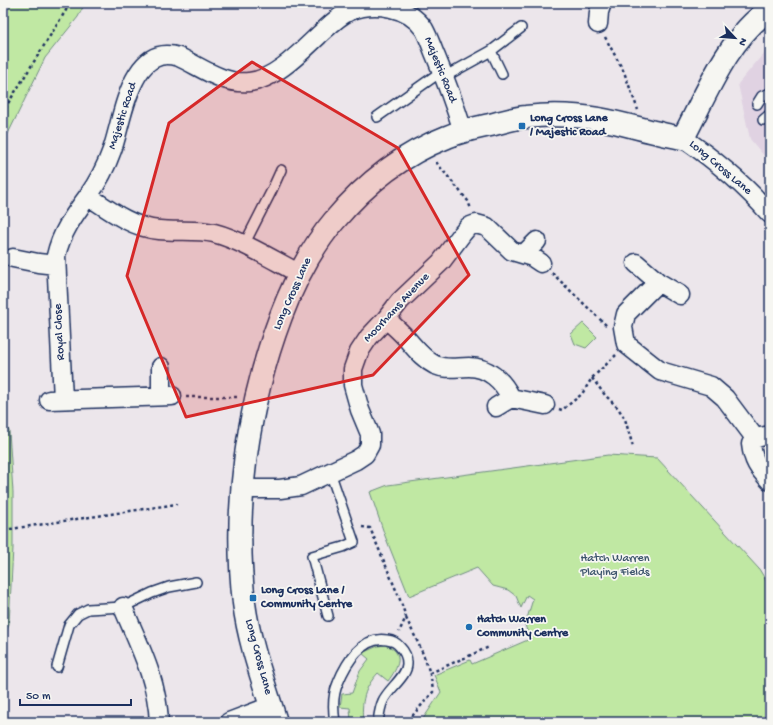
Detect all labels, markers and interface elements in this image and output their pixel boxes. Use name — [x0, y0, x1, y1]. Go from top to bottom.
north arrow — [715, 18, 755, 58]
street label: Majestic Road — [420, 35, 460, 106]
text: N — [735, 36, 749, 47]
street label: Majestic Road — [106, 80, 141, 151]
place label: Long Cross Lane / Majestic Road — [529, 112, 608, 140]
marker: Long Cross Lane / Majestic Road — [517, 121, 527, 131]
street label: Long Cross Lane — [686, 138, 755, 199]
street label: Long Cross Lane — [271, 255, 316, 332]
street label: Moorhams Avenue — [361, 270, 433, 346]
street label: Royal Close — [51, 303, 68, 361]
park label: Hatch Warren Playing Fields — [580, 552, 650, 580]
place label: Long Cross Lane / Community Centre — [260, 584, 353, 612]
marker: Long Cross Lane / Community Centre — [248, 593, 258, 603]
place label: Hatch Warren Community Centre — [476, 613, 569, 641]
street label: Long Cross Lane — [241, 618, 275, 697]
marker: Hatch Warren Community Centre — [464, 622, 474, 632]
scale bar — [20, 681, 131, 707]
text: 50 m — [26, 690, 51, 704]

